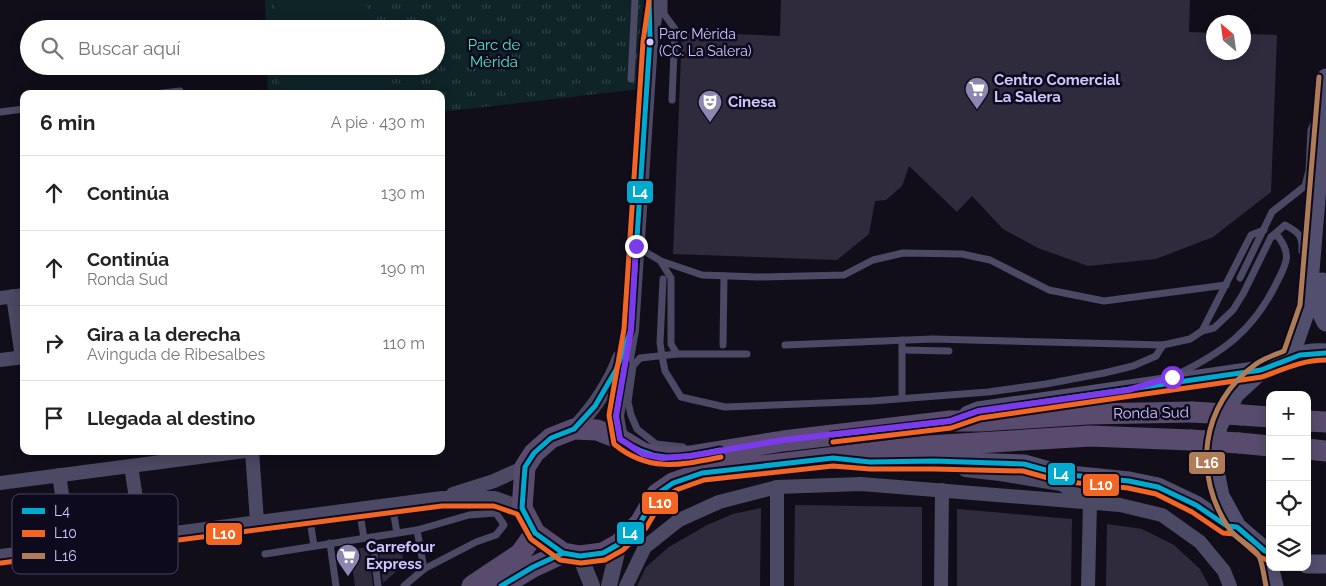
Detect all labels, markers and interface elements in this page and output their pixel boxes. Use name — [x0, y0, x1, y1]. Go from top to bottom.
north arrow — [1206, 15, 1251, 60]
search box — [20, 20, 445, 75]
place label: Parc Mèrida (CC. La Salera) — [659, 26, 752, 59]
icon: search — [38, 34, 66, 62]
park label: Parc de Mèrida — [468, 36, 521, 71]
text: Buscar aquí — [78, 37, 180, 59]
marker: Parc Mèrida (CC. La Salera) — [645, 37, 655, 47]
place label: Centro Comercial La Salera — [994, 71, 1120, 106]
supermarket icon: Centro Comercial La Salera — [964, 76, 990, 110]
theatre icon: Cinesa — [697, 89, 723, 123]
place label: Cinesa — [728, 93, 777, 111]
text: 6 min — [40, 110, 95, 135]
text: A pie · 430 m — [331, 113, 425, 132]
icon: ahead — [40, 179, 68, 207]
line badge: L4 — [626, 180, 654, 204]
text: Continúa — [87, 182, 169, 204]
text: 130 m — [381, 184, 425, 203]
text: L4 — [632, 184, 648, 200]
route end — [625, 235, 648, 258]
text: Continúa — [87, 248, 169, 270]
icon: ahead — [40, 254, 68, 282]
text: 190 m — [380, 259, 425, 278]
text: Ronda Sud — [87, 270, 168, 289]
text: Gira a la derecha — [87, 323, 241, 345]
icon: right — [40, 329, 68, 357]
text: 110 m — [383, 334, 425, 353]
text: Avinguda de Ribesalbes — [87, 345, 265, 364]
route start — [1161, 366, 1184, 389]
map controls — [1266, 391, 1311, 571]
button: + — [1266, 391, 1311, 436]
street label: Ronda Sud — [1113, 403, 1189, 423]
icon: arrive — [40, 404, 68, 432]
text: Llegada al destino — [87, 407, 255, 429]
button: − — [1266, 436, 1311, 481]
line badge: L16 — [1188, 451, 1226, 475]
text: L16 — [1195, 455, 1219, 471]
line badge: L4 — [1047, 462, 1076, 486]
text: L4 — [1053, 466, 1069, 482]
line badge: L10 — [1082, 473, 1120, 497]
text: L10 — [1089, 477, 1113, 493]
button: locate — [1266, 481, 1311, 526]
line badge: L10 — [641, 491, 679, 515]
legend — [12, 494, 178, 574]
text: L10 — [648, 495, 672, 511]
text: L4 — [54, 503, 70, 519]
line badge: L4 — [616, 521, 645, 545]
line badge: L10 — [205, 522, 243, 546]
text: L10 — [54, 525, 77, 541]
text: L4 — [622, 525, 638, 541]
text: L10 — [212, 526, 236, 542]
button: layers — [1266, 526, 1311, 571]
place label: Carrefour Express — [366, 538, 435, 573]
supermarket icon: Carrefour Express — [335, 543, 361, 577]
text: L16 — [54, 548, 77, 564]

